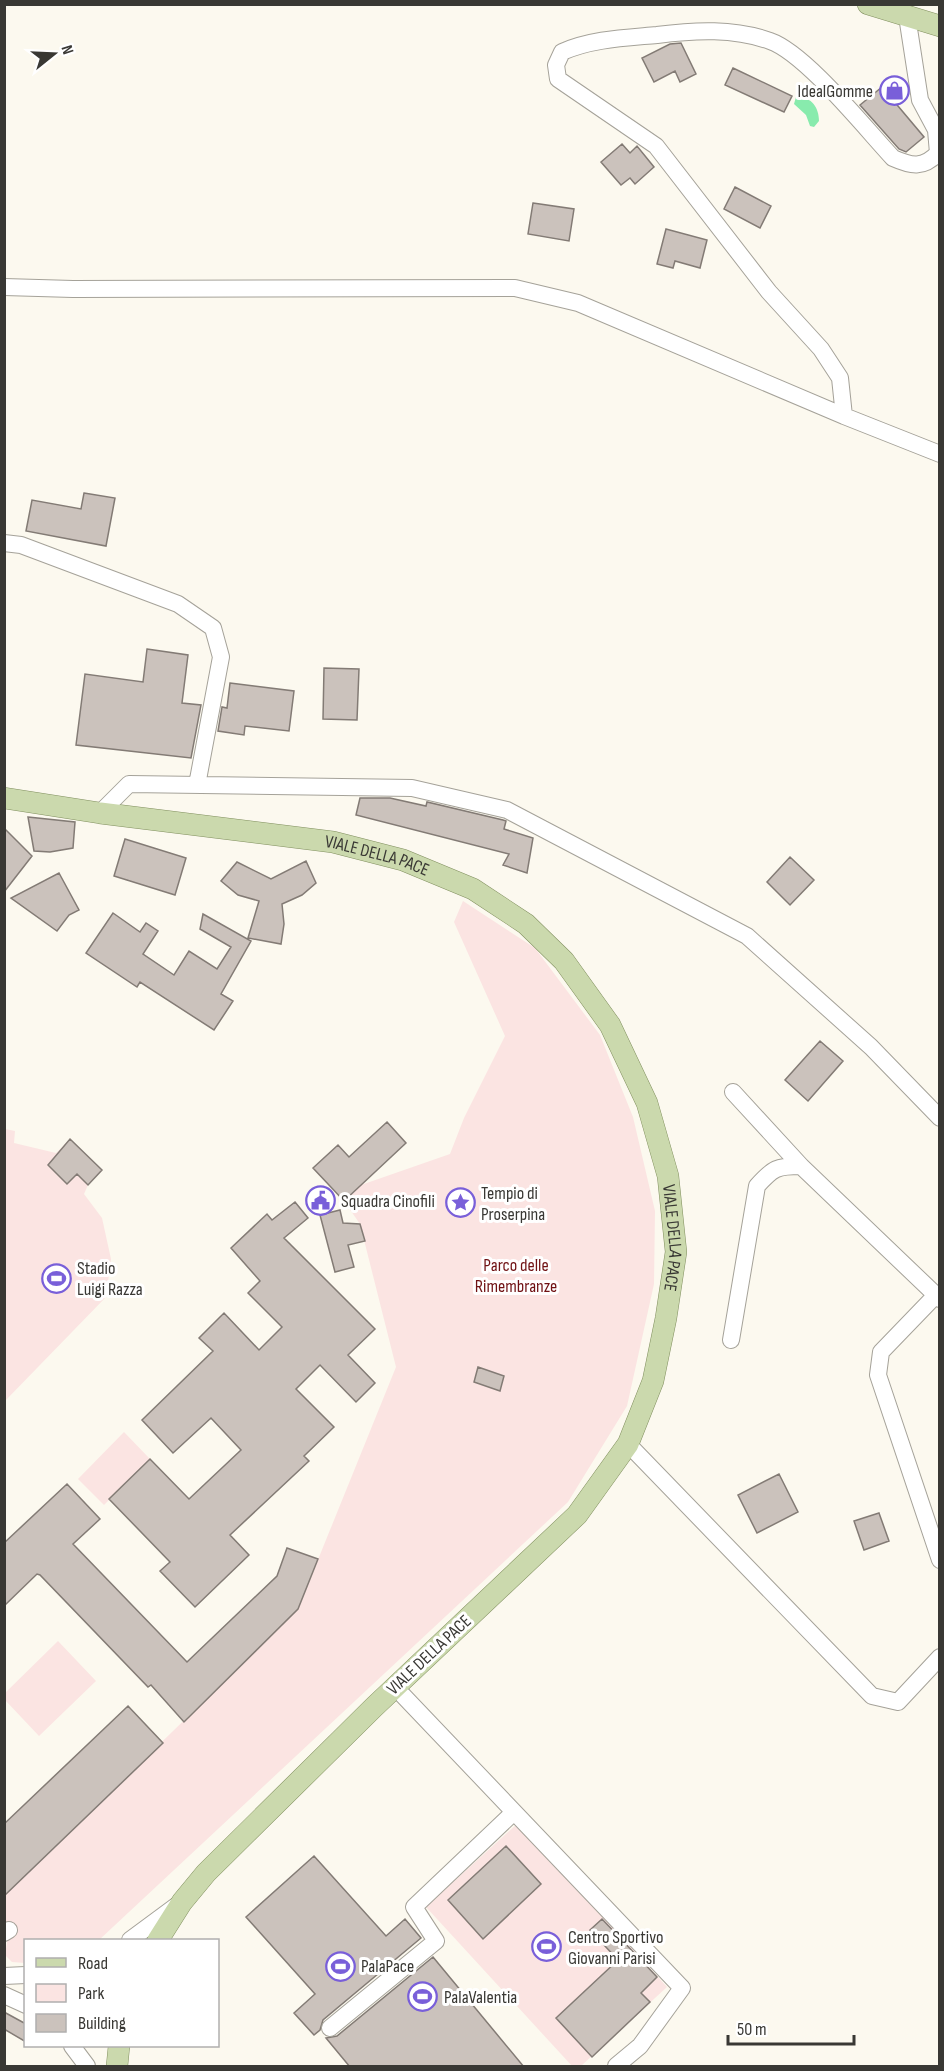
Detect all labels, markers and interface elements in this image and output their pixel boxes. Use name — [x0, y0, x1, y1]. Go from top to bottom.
north arrow — [24, 24, 84, 84]
text: N — [56, 43, 77, 57]
shop icon: IdealGomme — [878, 75, 910, 107]
place label: IdealGomme — [798, 81, 873, 102]
street label: VIALE DELLA PACE — [324, 831, 433, 880]
place label: Tempio di Proserpina — [481, 1183, 545, 1225]
street label: VIALE DELLA PACE — [658, 1183, 687, 1293]
public building icon: Squadra Cinofili — [304, 1185, 336, 1217]
place icon: Tempio di Proserpina — [444, 1187, 476, 1219]
place label: Squadra Cinofili — [341, 1191, 435, 1212]
park label: Parco delle Rimembranze — [475, 1255, 557, 1297]
place label: Stadio Luigi Razza — [77, 1258, 143, 1300]
sports icon: Stadio Luigi Razza — [40, 1262, 72, 1294]
street label: VIALE DELLA PACE — [382, 1611, 476, 1699]
place label: Centro Sportivo Giovanni Parisi — [568, 1927, 663, 1969]
sports icon: Centro Sportivo Giovanni Parisi — [531, 1931, 563, 1963]
legend — [24, 1939, 219, 2047]
sports icon: PalaPace — [324, 1950, 356, 1982]
text: Road — [78, 1953, 108, 1974]
place label: PalaPace — [361, 1956, 414, 1977]
sports icon: PalaValentia — [407, 1981, 439, 2013]
text: Park — [78, 1983, 104, 2004]
place label: PalaValentia — [444, 1987, 517, 2008]
scale bar — [728, 2008, 854, 2046]
text: Building — [78, 2013, 126, 2034]
text: 50 m — [737, 2019, 767, 2040]

